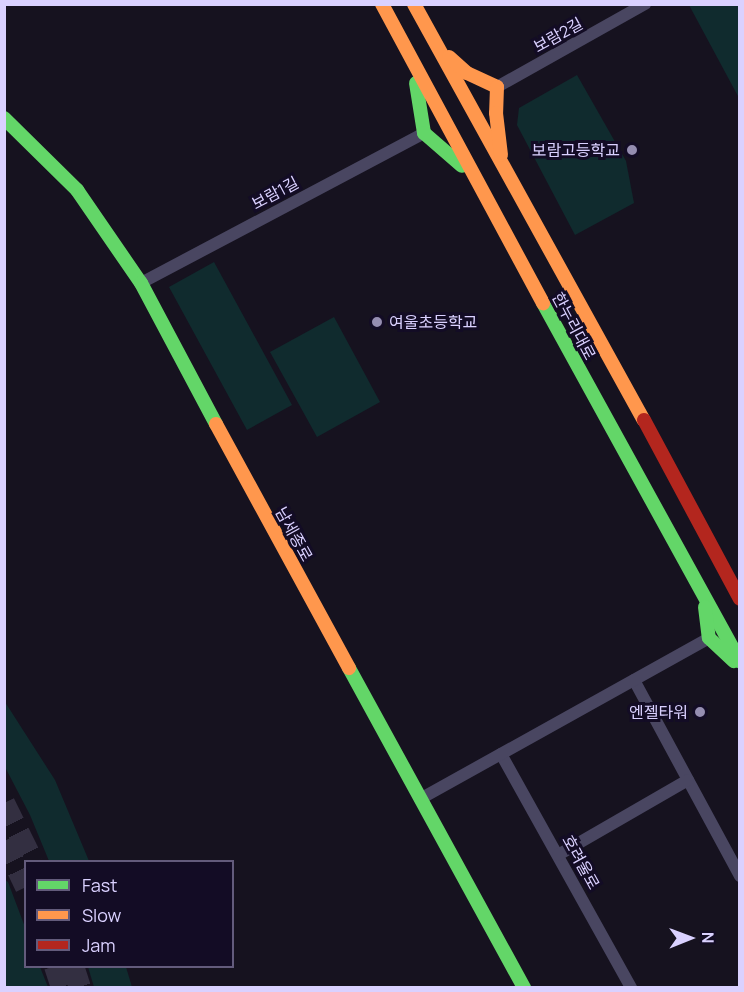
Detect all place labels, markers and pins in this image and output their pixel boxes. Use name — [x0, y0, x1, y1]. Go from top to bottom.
place label: 보람고등학교 — [532, 140, 620, 160]
marker: 보람고등학교 — [625, 143, 639, 157]
place label: 여울초등학교 — [389, 312, 477, 332]
marker: 여울초등학교 — [370, 315, 384, 329]
place label: 엔젤타워 — [629, 702, 688, 722]
marker: 엔젤타워 — [693, 705, 707, 719]

